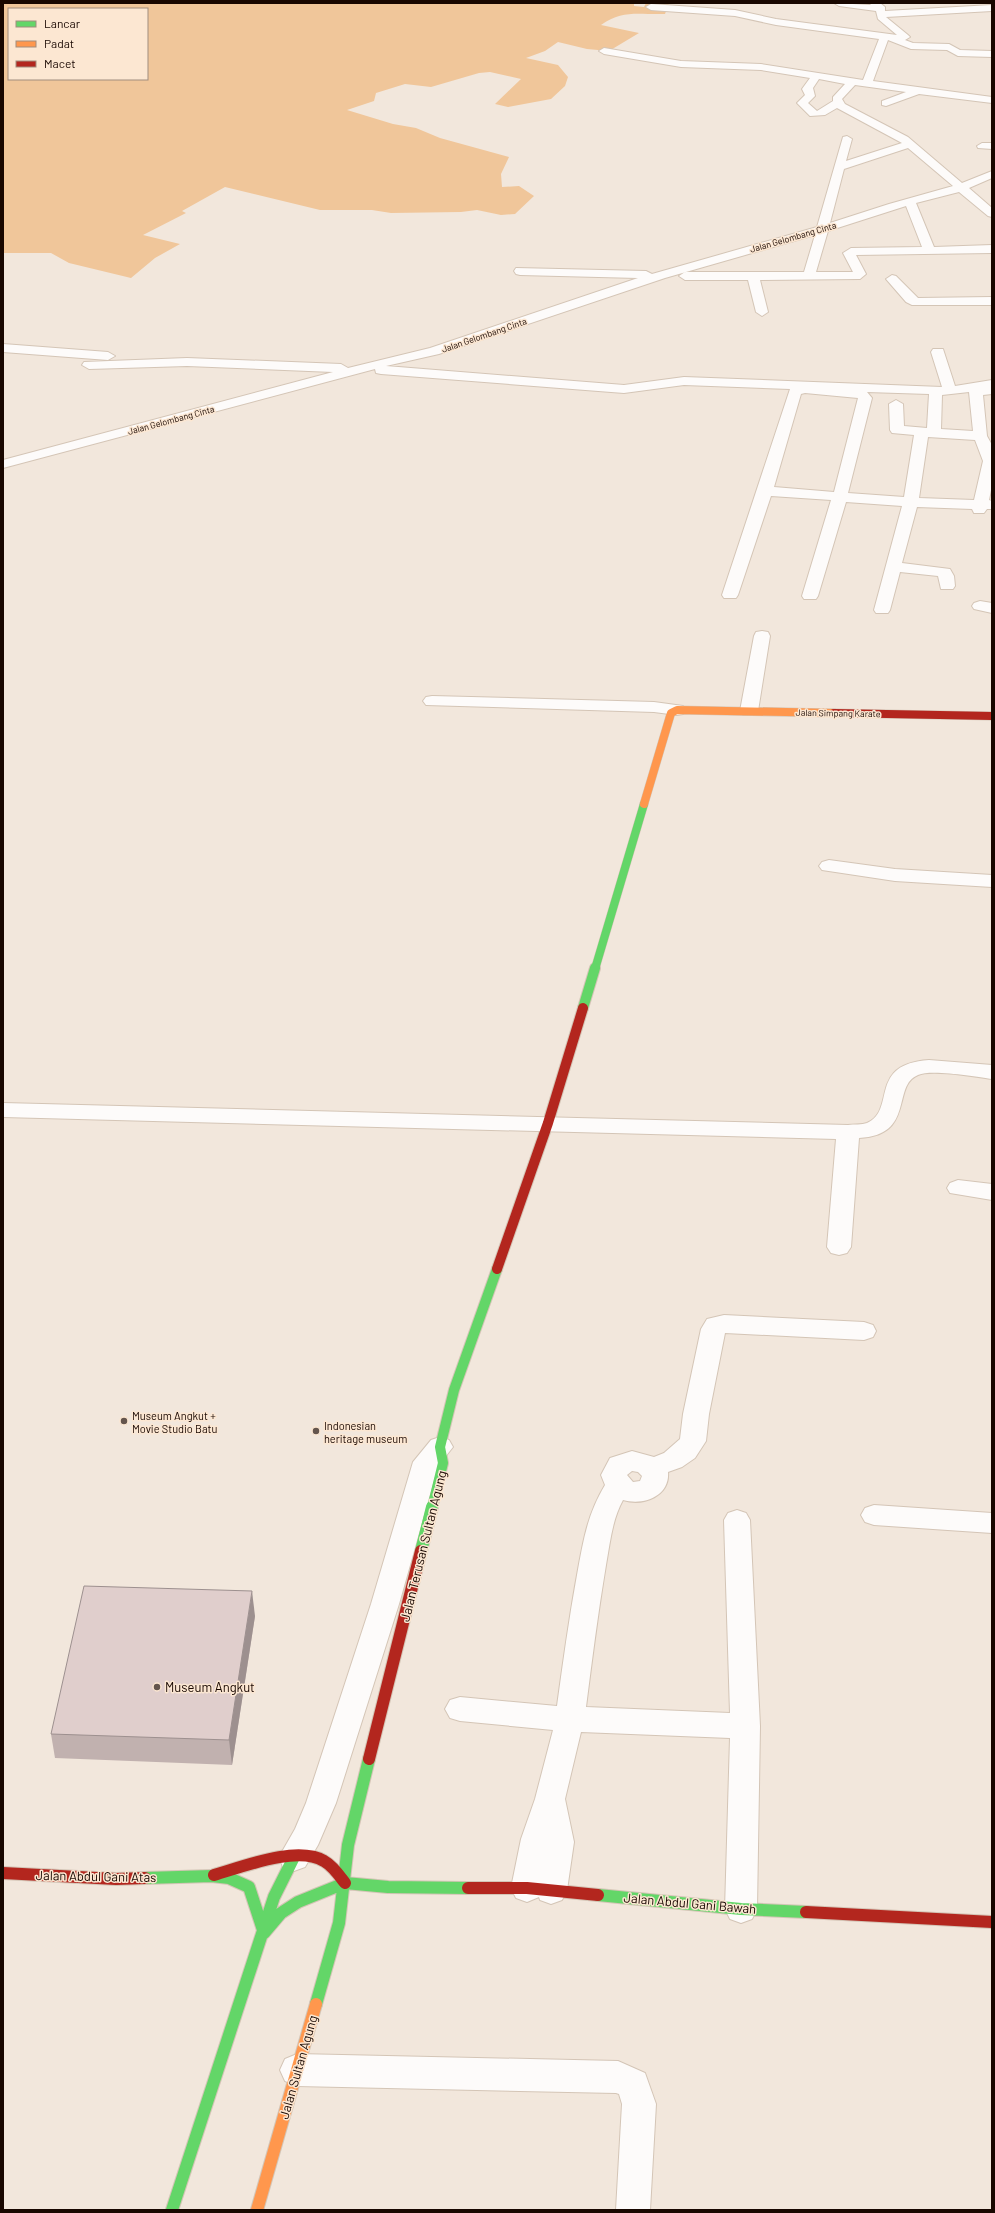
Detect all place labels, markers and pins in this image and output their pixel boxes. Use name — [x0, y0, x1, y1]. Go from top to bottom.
place label: Museum Angkut + Movie Studio Batu — [132, 1409, 217, 1435]
marker: Museum Angkut + Movie Studio Batu — [119, 1416, 129, 1426]
place label: Indonesian heritage museum — [324, 1419, 407, 1445]
marker: Indonesian heritage museum — [311, 1426, 321, 1436]
place label: Museum Angkut — [165, 1679, 255, 1695]
marker: Museum Angkut — [152, 1682, 162, 1692]

